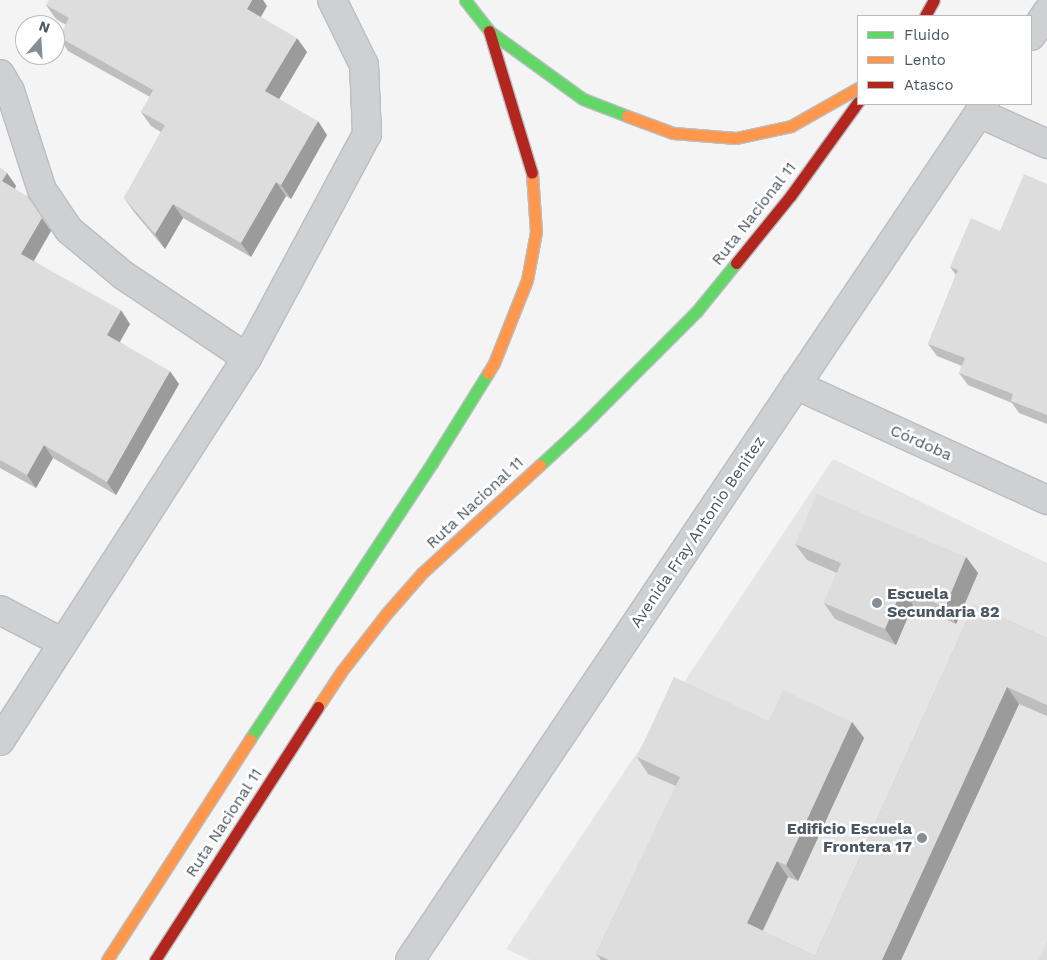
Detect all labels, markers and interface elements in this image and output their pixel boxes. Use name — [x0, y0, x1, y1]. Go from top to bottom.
north arrow — [15, 15, 65, 65]
legend — [857, 15, 1032, 105]
text: N — [37, 18, 52, 36]
text: Fluido — [904, 26, 949, 44]
text: Lento — [904, 51, 946, 69]
text: Atasco — [904, 76, 953, 94]
street label: Ruta Nacional 11 — [707, 158, 801, 270]
street label: Córdoba — [887, 421, 955, 465]
street label: Avenida Fray Antonio Benitez — [626, 432, 770, 632]
street label: Ruta Nacional 11 — [422, 453, 528, 553]
place label: Escuela Secundaria 82 — [887, 584, 1000, 622]
marker: Escuela Secundaria 82 — [871, 597, 883, 609]
street label: Ruta Nacional 11 — [181, 765, 267, 881]
place label: Edificio Escuela Frontera 17 — [787, 819, 912, 857]
marker: Edificio Escuela Frontera 17 — [916, 832, 928, 844]

